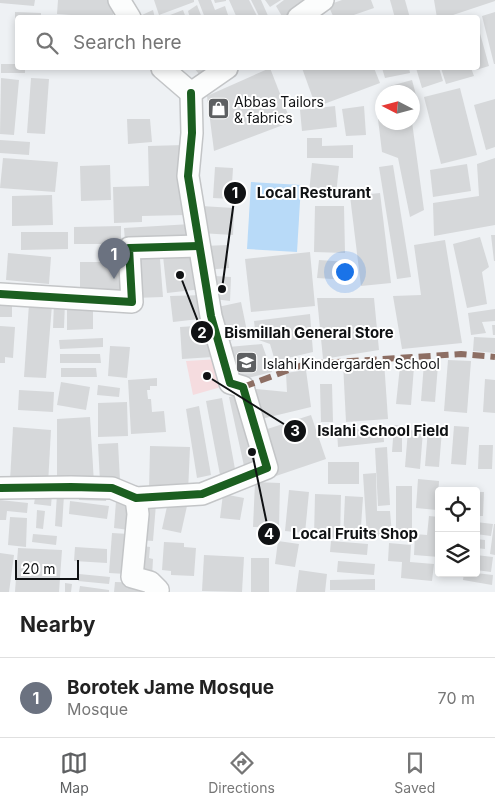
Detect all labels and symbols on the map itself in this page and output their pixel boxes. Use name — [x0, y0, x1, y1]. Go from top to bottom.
north arrow — [375, 85, 420, 130]
place label: Abbas Tailors & fabrics — [234, 93, 324, 126]
shop icon: Abbas Tailors & fabrics — [206, 97, 230, 121]
callout: Local Resturant — [222, 178, 381, 208]
text: 1 — [232, 183, 238, 202]
text: Local Resturant — [257, 183, 372, 202]
pin: 1 — [98, 238, 130, 279]
your location — [332, 259, 358, 285]
callout: Bismillah General Store — [190, 317, 404, 347]
text: 2 — [197, 323, 207, 342]
text: Bismillah General Store — [224, 323, 394, 342]
school or university icon: Islahi Kindergarden School — [235, 351, 259, 375]
place label: Islahi Kindergarden School — [263, 355, 440, 372]
callout: Islahi School Field — [283, 416, 459, 446]
text: 3 — [290, 421, 300, 440]
text: Islahi School Field — [317, 421, 449, 440]
callout: Local Fruits Shop — [256, 519, 428, 549]
text: 4 — [264, 524, 274, 543]
text: Local Fruits Shop — [292, 524, 418, 543]
scale bar — [15, 557, 79, 580]

